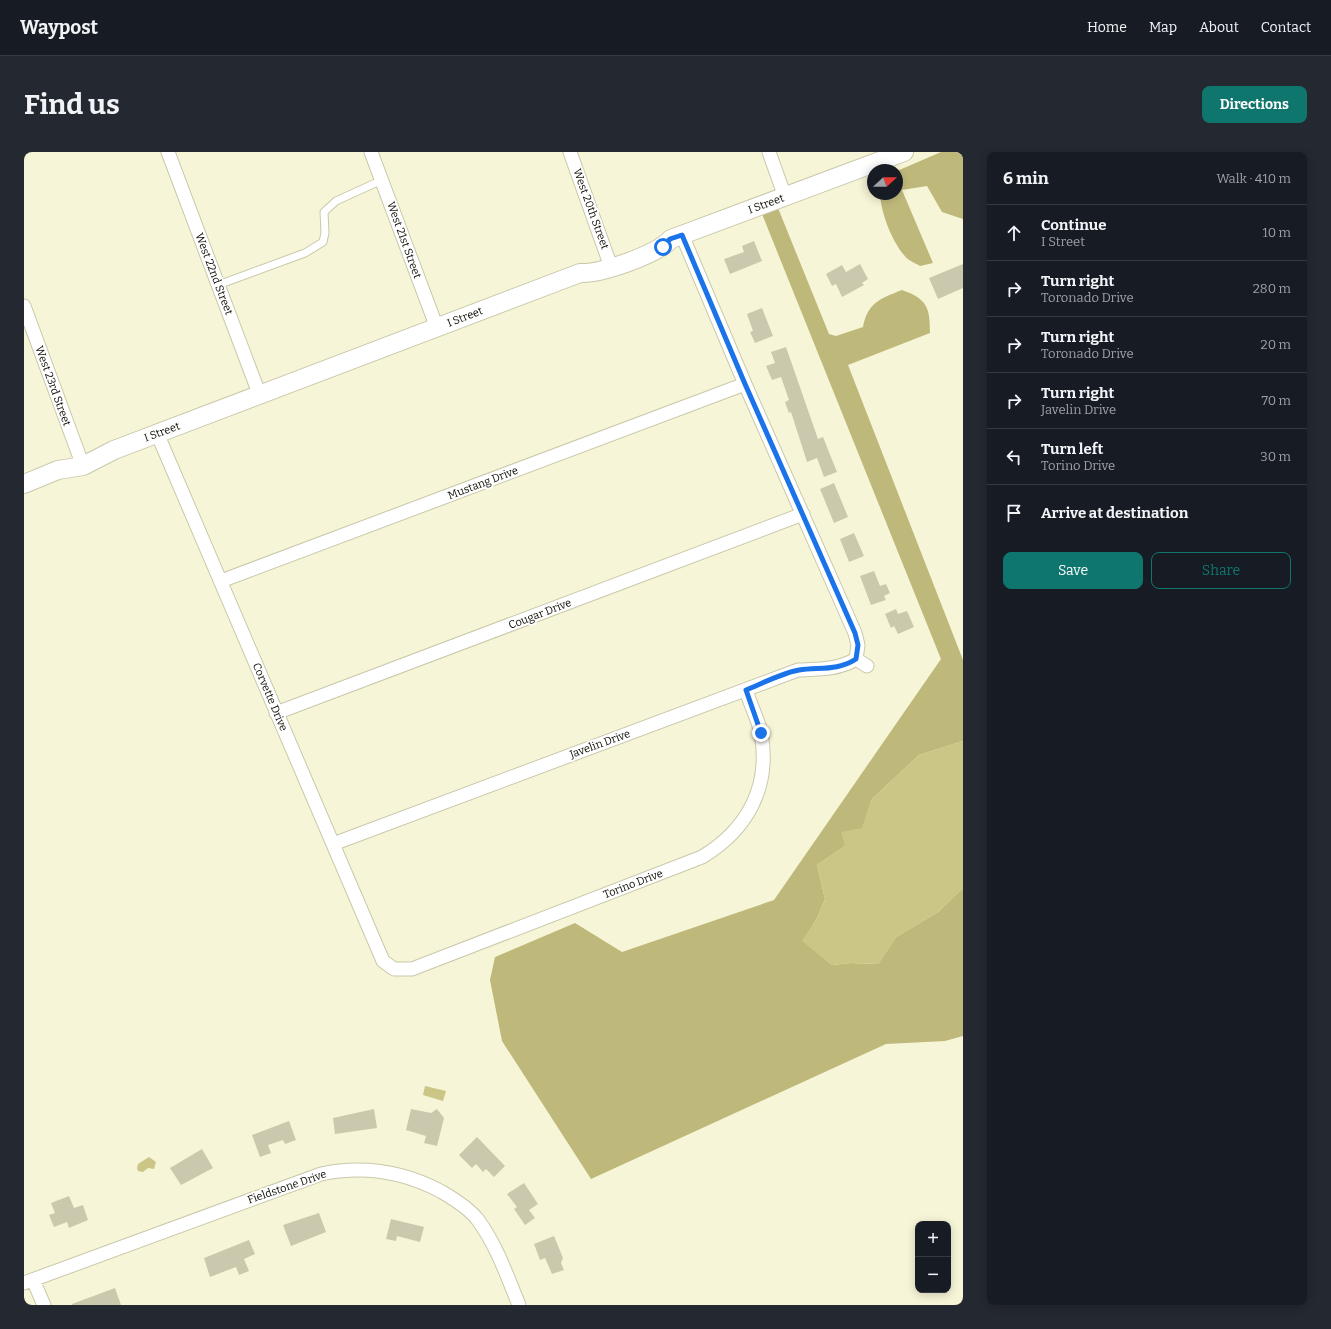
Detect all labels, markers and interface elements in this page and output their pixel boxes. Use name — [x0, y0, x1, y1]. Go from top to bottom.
text: Waypost — [20, 16, 98, 39]
text: Home — [1087, 19, 1127, 36]
text: Map — [1149, 19, 1177, 36]
text: About — [1199, 19, 1239, 36]
text: Contact — [1261, 19, 1311, 36]
button: Directions — [1202, 86, 1307, 123]
text: Find us — [24, 88, 120, 121]
north arrow — [867, 164, 903, 200]
street label: West 20th Street — [570, 167, 612, 251]
text: 6 min — [1003, 168, 1049, 189]
text: Walk · 410 m — [1216, 171, 1291, 186]
street label: I Street — [746, 192, 786, 216]
street label: West 21st Street — [384, 200, 424, 280]
text: Continue — [1041, 216, 1107, 234]
icon: ahead — [1003, 222, 1025, 244]
text: 10 m — [1262, 225, 1291, 240]
street label: West 22nd Street — [192, 231, 236, 317]
text: I Street — [1041, 234, 1085, 249]
route start — [654, 238, 672, 256]
text: Turn right — [1041, 272, 1114, 290]
icon: right — [1003, 278, 1025, 300]
text: 280 m — [1253, 281, 1291, 296]
text: Toronado Drive — [1041, 290, 1134, 305]
street label: I Street — [445, 304, 485, 330]
text: Turn right — [1041, 328, 1114, 346]
icon: right — [1003, 334, 1025, 356]
text: 20 m — [1261, 337, 1291, 352]
street label: West 23rd Street — [32, 344, 74, 428]
text: Toronado Drive — [1041, 346, 1134, 361]
text: Turn right — [1041, 384, 1114, 402]
icon: right — [1003, 390, 1025, 412]
text: 70 m — [1261, 393, 1291, 408]
text: Javelin Drive — [1041, 402, 1116, 417]
street label: I Street — [142, 420, 182, 444]
text: Turn left — [1041, 440, 1103, 458]
icon: left — [1003, 446, 1025, 468]
text: 30 m — [1260, 449, 1291, 464]
text: Torino Drive — [1041, 458, 1115, 473]
street label: Mustang Drive — [446, 464, 520, 502]
icon: arrive — [1003, 502, 1025, 524]
text: Arrive at destination — [1041, 504, 1188, 522]
button: Save — [1003, 552, 1143, 589]
button: Share — [1151, 552, 1291, 589]
street label: Cougar Drive — [507, 596, 573, 632]
street label: Corvette Drive — [250, 661, 290, 733]
route end — [752, 724, 770, 742]
street label: Javelin Drive — [567, 727, 632, 761]
street label: Torino Drive — [601, 867, 665, 901]
street label: Fieldstone Drive — [246, 1167, 328, 1207]
map controls — [915, 1221, 951, 1293]
button: + — [915, 1221, 951, 1257]
button: − — [915, 1257, 951, 1293]

